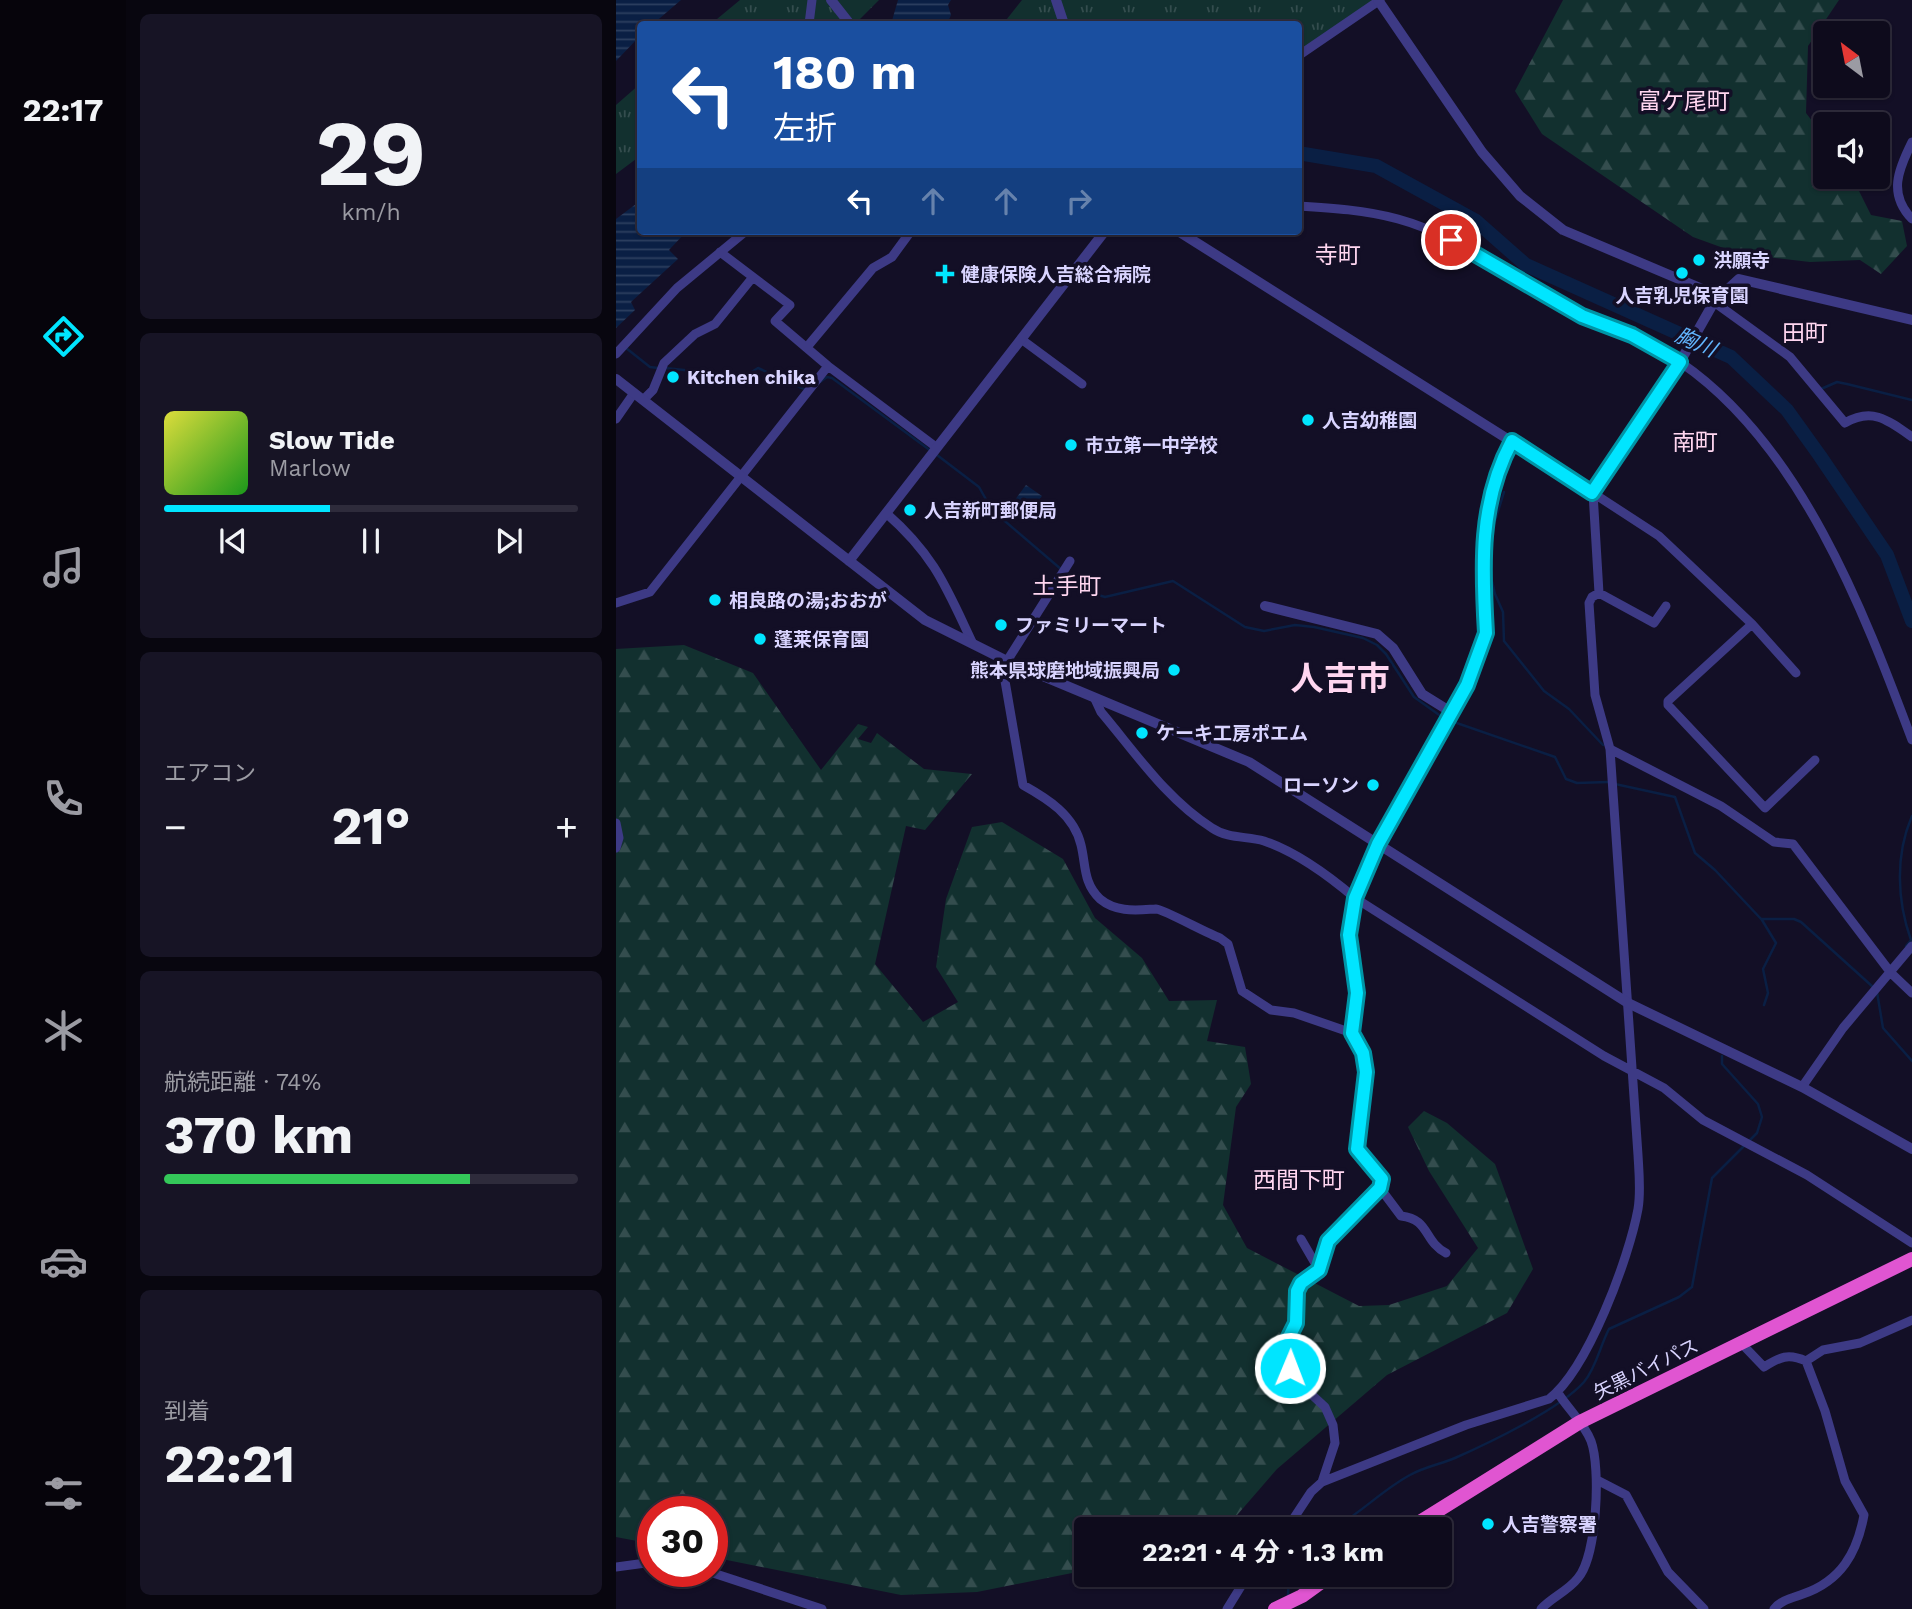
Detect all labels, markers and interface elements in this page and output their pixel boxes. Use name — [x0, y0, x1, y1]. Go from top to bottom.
north arrow — [1813, 21, 1890, 98]
map controls — [1813, 21, 1890, 189]
text: 180 m — [773, 43, 917, 101]
icon: left — [658, 49, 749, 140]
district label: 富ケ尾町 — [1638, 88, 1730, 115]
text: 22:17 — [22, 91, 104, 129]
text: 29 — [316, 100, 426, 207]
text: 左折 — [773, 109, 837, 147]
button: sound — [1813, 112, 1890, 189]
icon: left — [841, 182, 879, 220]
icon: ahead — [914, 182, 952, 220]
icon: ahead — [987, 182, 1025, 220]
icon: right — [1060, 182, 1098, 220]
text: km/h — [341, 199, 401, 226]
pin — [1421, 210, 1481, 270]
icon: arrive — [1432, 221, 1470, 259]
district label: 寺町 — [1315, 242, 1361, 269]
place label: 洪願寺 — [1713, 249, 1770, 272]
marker: 洪願寺 — [1691, 252, 1707, 268]
place label: 健康保険人吉総合病院 — [960, 263, 1151, 286]
marker: 健康保険人吉総合病院 — [935, 264, 955, 284]
marker: 人吉乳児保育園 — [1674, 265, 1690, 281]
place label: 人吉乳児保育園 — [1615, 284, 1749, 307]
icon: directions — [39, 312, 88, 361]
district label: 田町 — [1782, 320, 1828, 347]
water label: 胸川 — [1672, 322, 1722, 363]
place label: Kitchen chika — [687, 366, 816, 389]
marker: Kitchen chika — [665, 369, 681, 385]
place label: 人吉幼稚園 — [1322, 409, 1417, 432]
marker: 人吉幼稚園 — [1300, 412, 1316, 428]
text: Slow Tide — [269, 425, 395, 455]
district label: 南町 — [1672, 429, 1718, 456]
place label: 市立第一中学校 — [1085, 434, 1218, 457]
marker: 市立第一中学校 — [1063, 437, 1079, 453]
text: Marlow — [269, 455, 351, 482]
place label: 人吉新町郵便局 — [924, 499, 1057, 522]
marker: 人吉新町郵便局 — [902, 502, 918, 518]
icon: previous — [214, 522, 252, 560]
icon: pause — [352, 522, 390, 560]
icon: next — [490, 522, 528, 560]
icon: music — [39, 543, 88, 592]
district label: 土手町 — [1033, 573, 1102, 600]
place label: 相良路の湯;おおが — [729, 589, 887, 612]
marker: 相良路の湯;おおが — [707, 592, 723, 608]
place label: ファミリーマート — [1015, 614, 1167, 637]
marker: ファミリーマート — [993, 617, 1009, 633]
place label: 蓬莱保育園 — [774, 628, 869, 651]
marker: 蓬莱保育園 — [752, 631, 768, 647]
place label: 熊本県球磨地域振興局 — [970, 659, 1160, 682]
district label: 人吉市 — [1291, 659, 1390, 698]
marker: 熊本県球磨地域振興局 — [1166, 662, 1182, 678]
place label: ケーキ工房ポエム — [1156, 722, 1308, 745]
marker: ケーキ工房ポエム — [1134, 725, 1150, 741]
text: エアコン — [164, 760, 256, 787]
icon: phone — [39, 774, 88, 823]
place label: ローソン — [1283, 774, 1359, 797]
marker: ローソン — [1365, 777, 1381, 793]
text: 21° — [331, 796, 411, 857]
text: − — [164, 805, 187, 849]
text: + — [555, 805, 578, 849]
icon: climate — [39, 1006, 88, 1055]
text: 航続距離 · 74% — [164, 1069, 321, 1096]
text: 370 km — [164, 1105, 353, 1166]
district label: 西間下町 — [1253, 1167, 1345, 1194]
icon: car — [39, 1237, 88, 1286]
position arrow — [1253, 1331, 1327, 1405]
street label: 矢黒バイパス — [1590, 1334, 1702, 1404]
text: 到着 — [164, 1398, 210, 1425]
text: 22:21 — [164, 1434, 295, 1495]
icon: filters — [39, 1469, 88, 1518]
speed limit sign: 30 — [637, 1496, 728, 1587]
place label: 人吉警察署 — [1502, 1513, 1597, 1536]
marker: 人吉警察署 — [1480, 1516, 1496, 1532]
text: 22:21 · 4 分 · 1.3 km — [1142, 1537, 1384, 1567]

